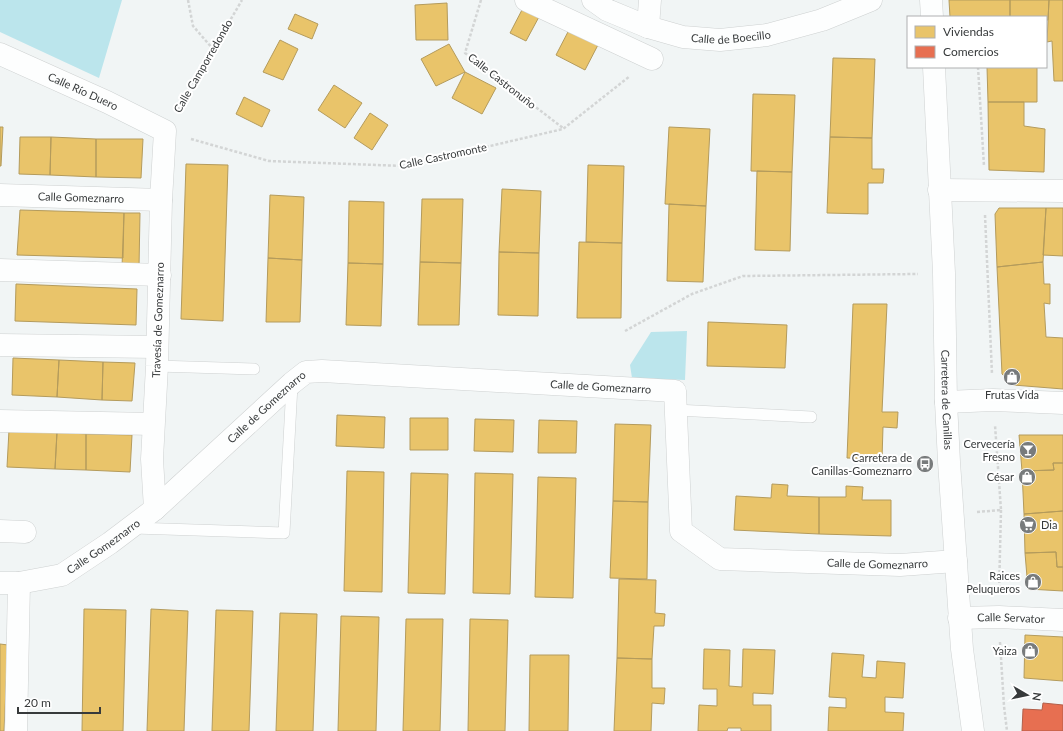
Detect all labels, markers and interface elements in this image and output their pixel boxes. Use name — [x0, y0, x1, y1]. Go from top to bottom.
legend — [907, 16, 1047, 68]
street label: Calle Camporredondo — [171, 17, 235, 115]
text: Viviendas — [943, 24, 994, 39]
street label: Calle de Boecillo — [691, 27, 772, 46]
text: Comercios — [943, 44, 999, 59]
street label: Calle Castronuño — [466, 50, 539, 111]
street label: Calle Río Duero — [46, 69, 120, 112]
street label: Calle Castromonte — [398, 140, 488, 171]
street label: Calle Gomeznarro — [38, 189, 124, 205]
street label: Travesía de Gomeznarro — [149, 262, 166, 378]
street label: Carretera de Canillas — [939, 350, 955, 450]
shop icon: Frutas Vida — [1002, 367, 1022, 387]
street label: Calle de Gomeznarro — [224, 368, 308, 445]
street label: Calle de Gomeznarro — [550, 377, 652, 396]
place label: Frutas Vida — [985, 388, 1039, 401]
place label: Cervecería Fresno — [964, 437, 1015, 463]
bar icon: Cervecería Fresno — [1018, 440, 1038, 460]
place label: Carretera de Canillas-Gomeznarro — [811, 451, 912, 477]
bus stop icon: Carretera de Canillas-Gomeznarro — [915, 454, 935, 474]
shop icon: César — [1017, 467, 1037, 487]
place label: César — [987, 470, 1014, 483]
supermarket icon: Dia — [1018, 515, 1038, 535]
street label: Calle Gomeznarro — [64, 516, 142, 576]
place label: Dia — [1041, 518, 1057, 531]
street label: Calle de Gomeznarro — [827, 556, 928, 571]
place label: Raices Peluqueros — [966, 569, 1020, 595]
shop icon: Raices Peluqueros — [1023, 572, 1043, 592]
street label: Calle Servator — [977, 610, 1045, 625]
shop icon: Yaiza — [1020, 641, 1040, 661]
place label: Yaiza — [993, 644, 1017, 657]
north arrow — [1007, 675, 1047, 715]
scale bar — [18, 689, 100, 715]
text: N — [1030, 691, 1044, 702]
text: 20 m — [24, 695, 51, 710]

